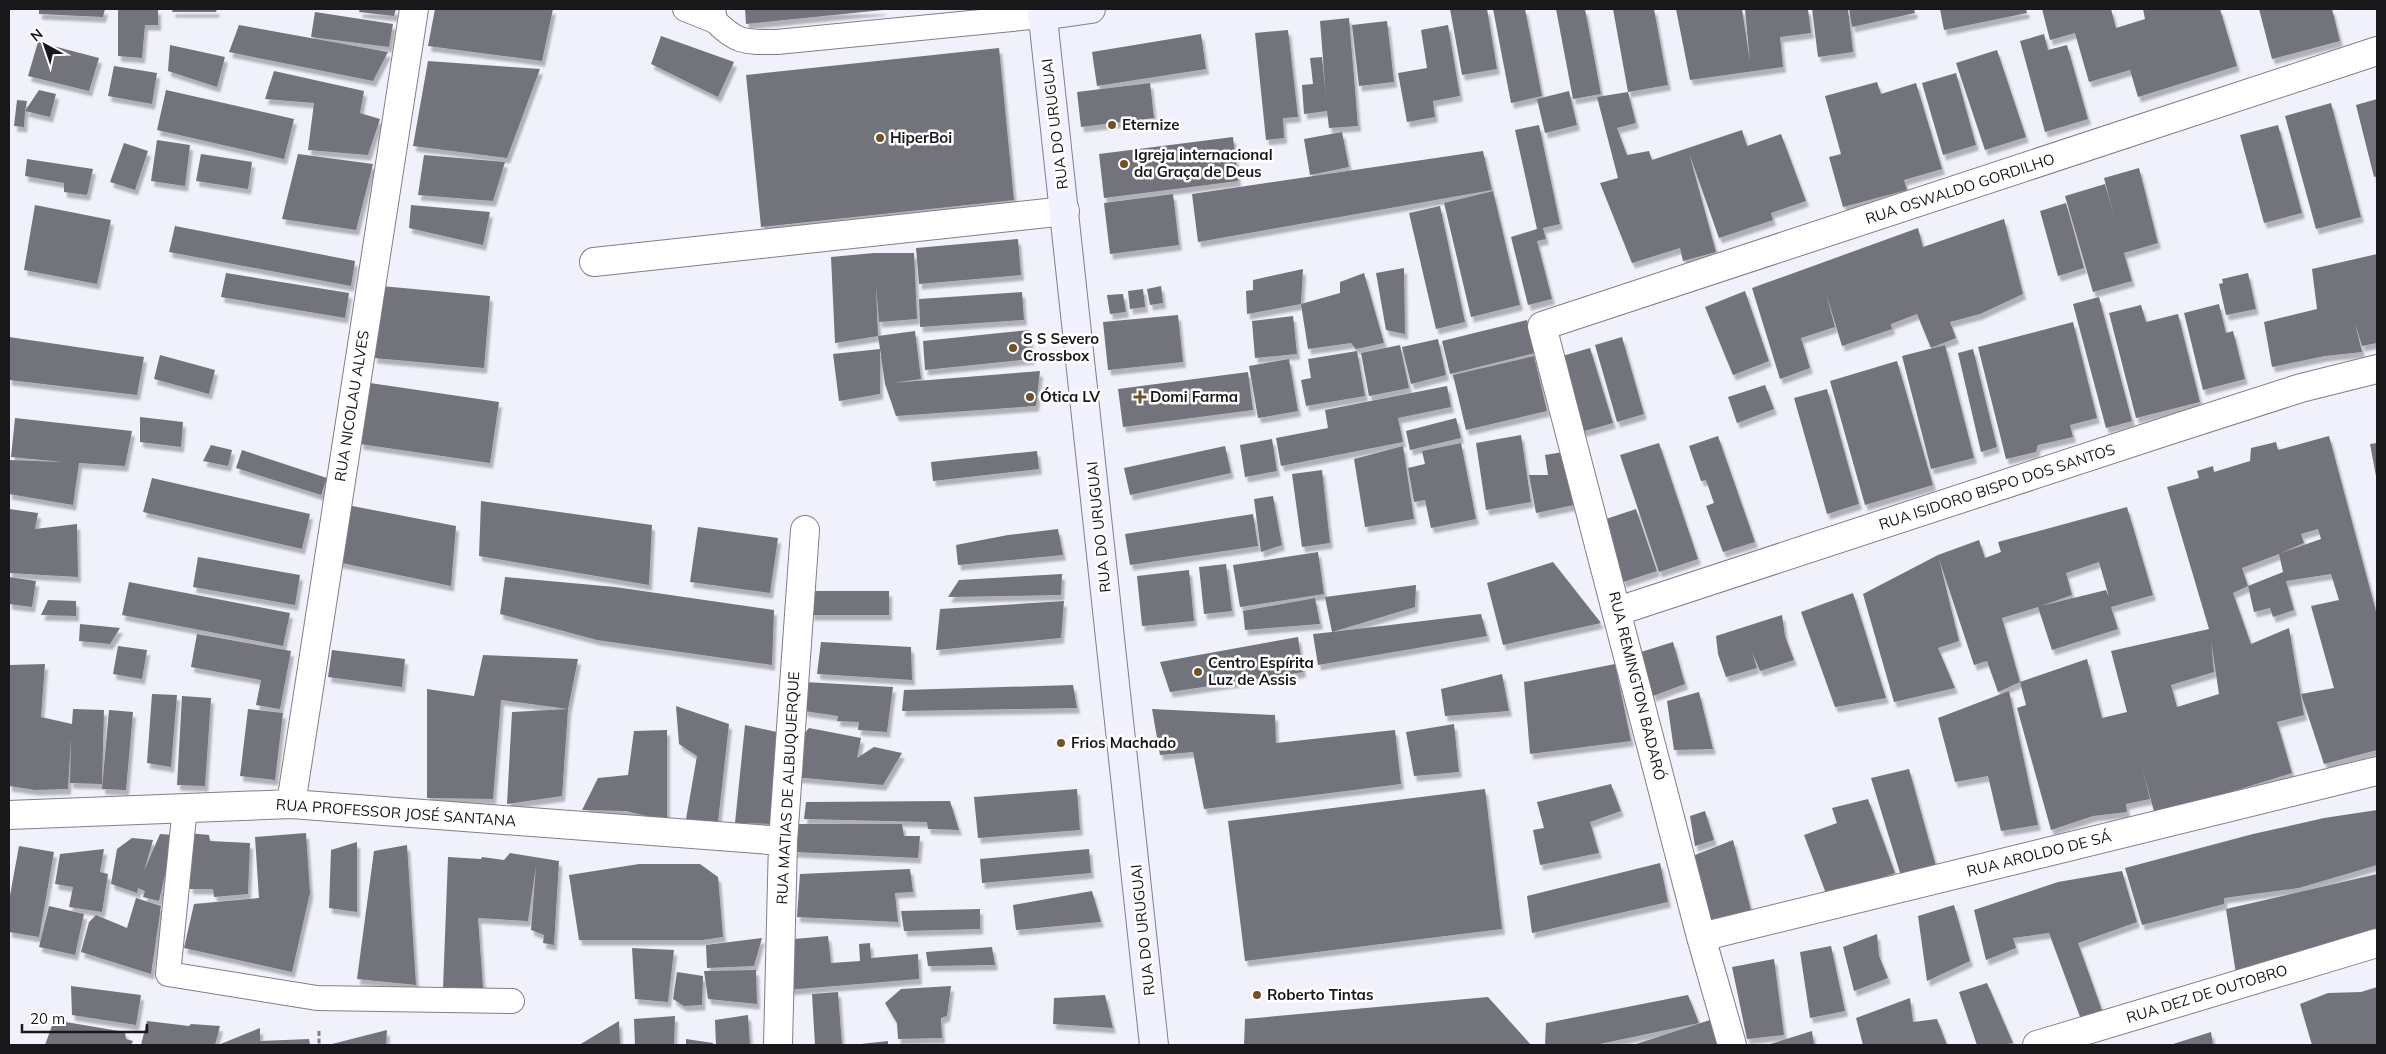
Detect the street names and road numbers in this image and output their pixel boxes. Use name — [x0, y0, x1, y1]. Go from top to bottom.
street label: RUA DO URUGUAI — [1037, 57, 1072, 191]
street label: RUA OSWALDO GORDILHO — [1863, 149, 2057, 228]
street label: RUA NICOLAU ALVES — [330, 329, 373, 483]
street label: RUA ISIDORO BISPO DOS SANTOS — [1876, 439, 2117, 534]
street label: RUA DO URUGUAI — [1082, 460, 1115, 594]
street label: RUA REMINGTON BADARÓ — [1605, 589, 1670, 782]
street label: RUA MATIAS DE ALBUQUERQUE — [772, 671, 803, 905]
street label: RUA PROFESSOR JOSÉ SANTANA — [275, 795, 517, 830]
street label: RUA AROLDO DE SÁ — [1965, 826, 2113, 881]
street label: RUA DO URUGUAI — [1126, 863, 1159, 997]
street label: RUA DEZ DE OUTOBRO — [2124, 960, 2290, 1027]

